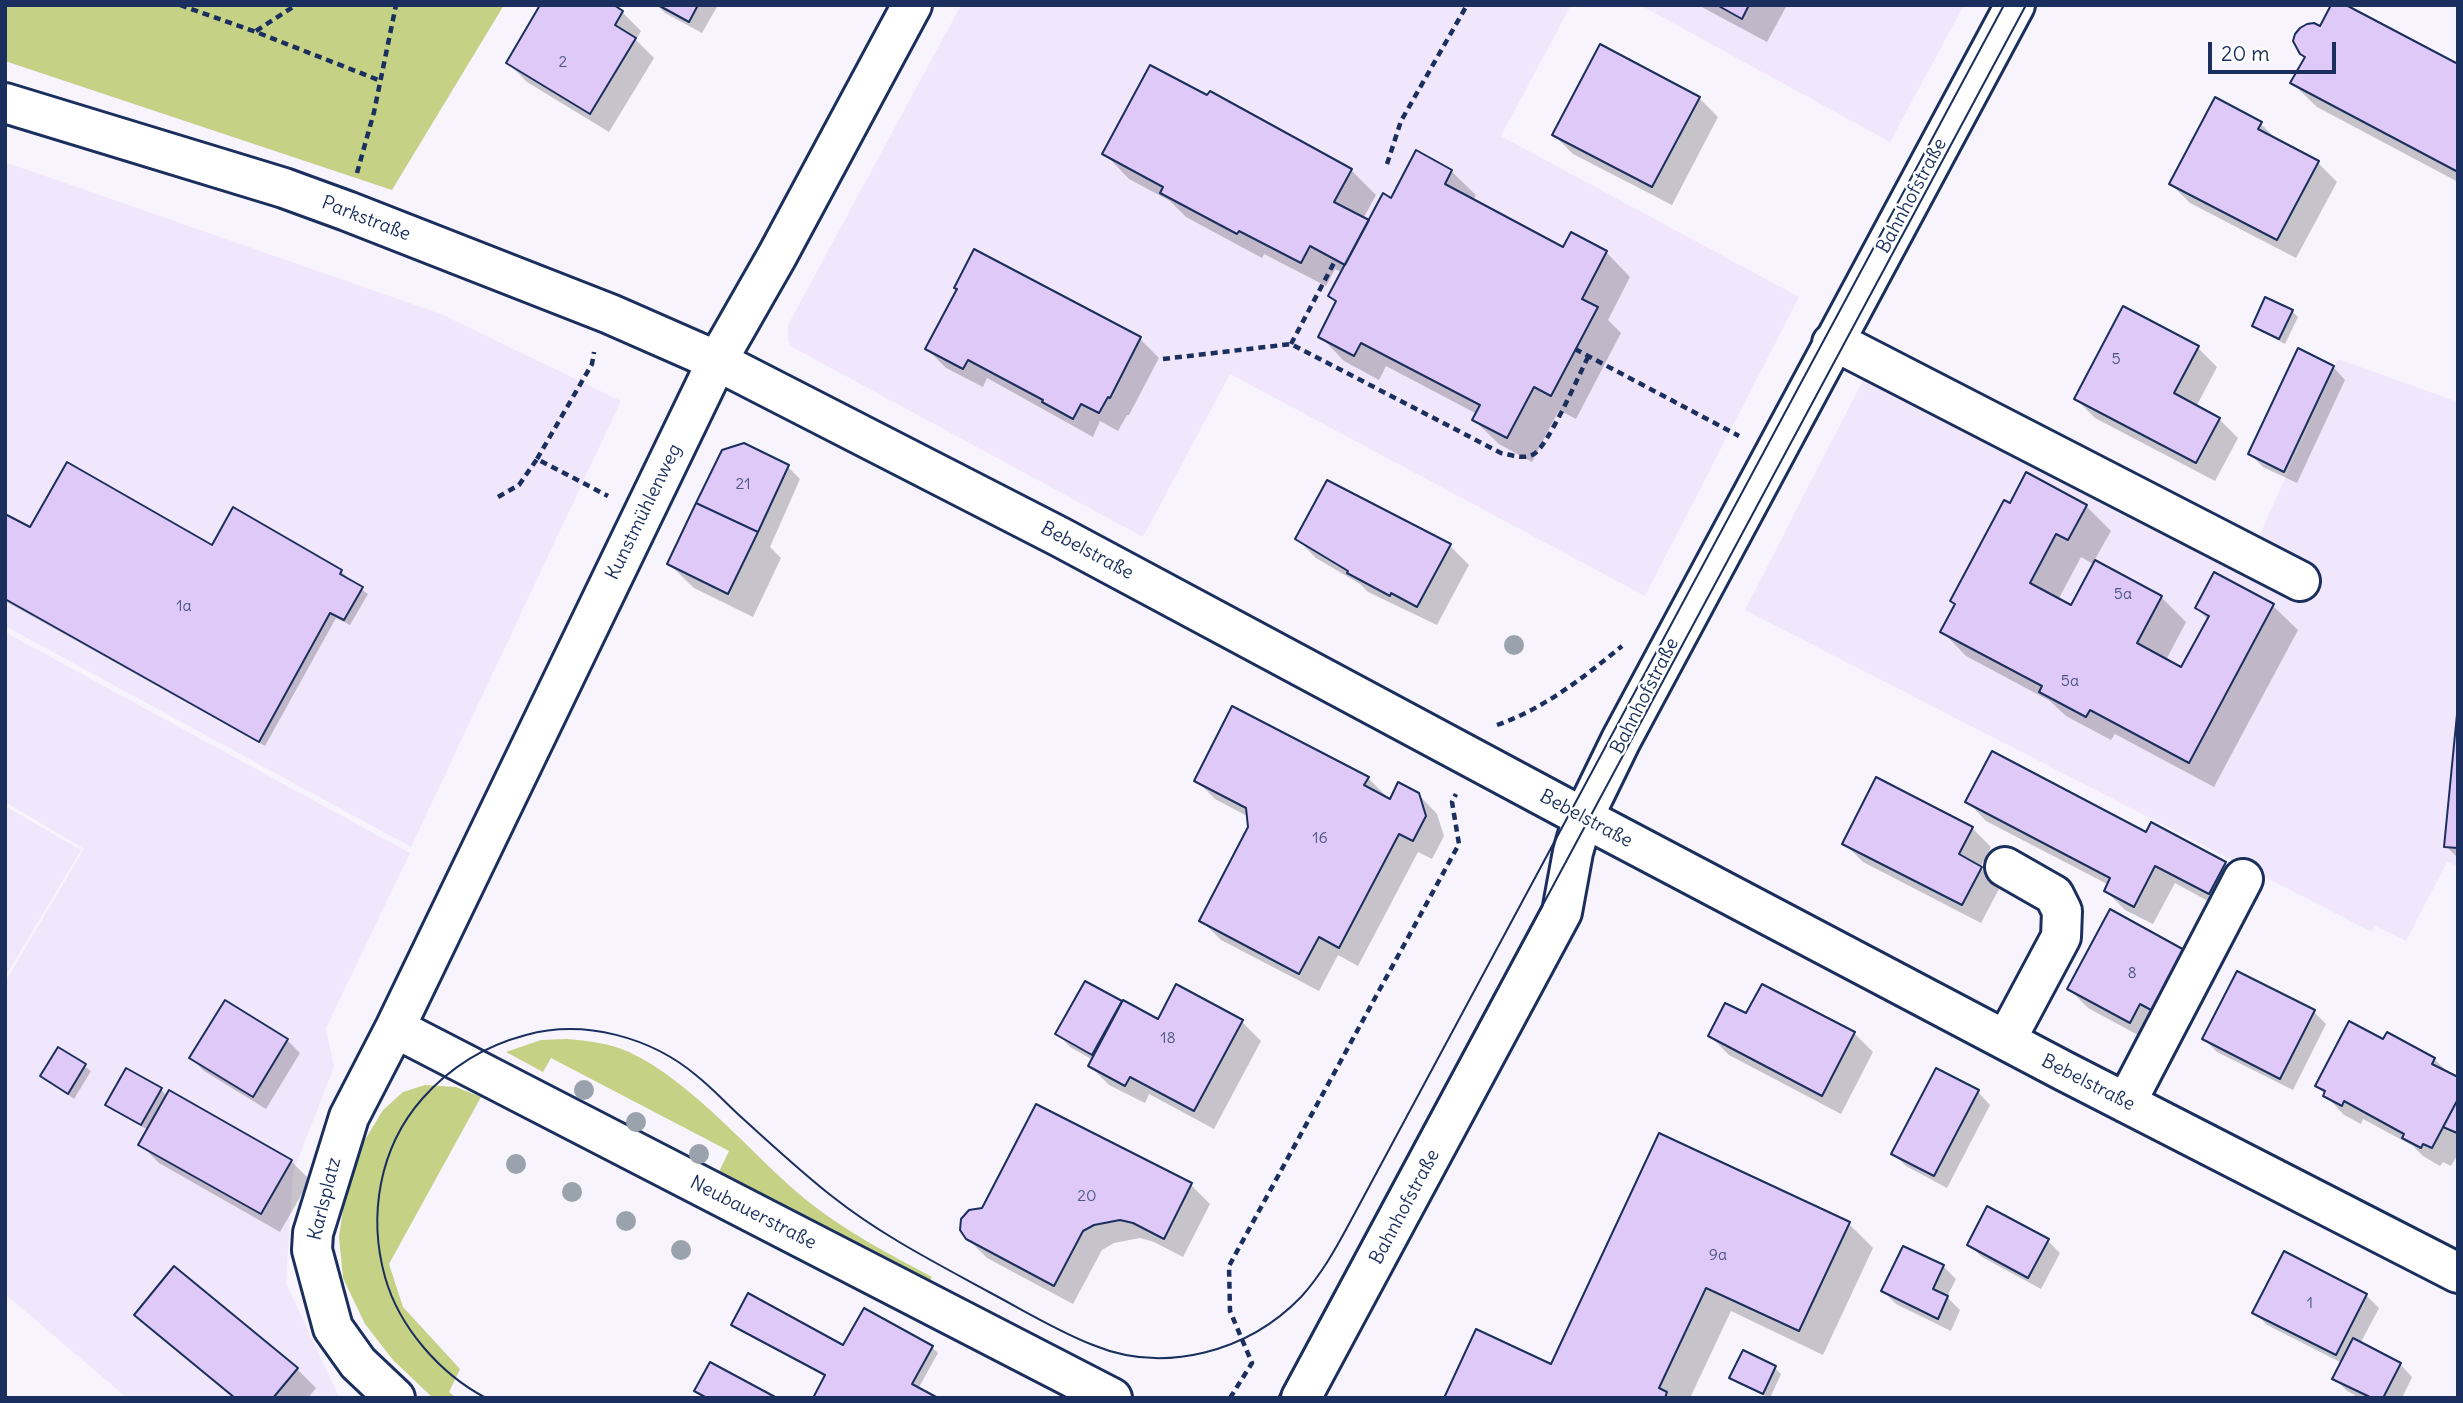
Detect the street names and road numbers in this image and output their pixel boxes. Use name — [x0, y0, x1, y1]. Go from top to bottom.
street label: Bahnhofstraße — [1872, 135, 1952, 257]
street label: Parkstraße — [318, 192, 414, 246]
street label: Kunstmühlenweg — [601, 440, 687, 584]
street label: Bebelstraße — [1037, 517, 1137, 585]
street label: Bahnhofstraße — [1606, 634, 1684, 758]
street label: Bebelstraße — [1536, 785, 1636, 853]
street label: Bebelstraße — [2038, 1050, 2138, 1116]
street label: Bahnhofstraße — [1365, 1146, 1445, 1268]
street label: Karlsplatz — [304, 1155, 346, 1243]
street label: Neubauerstraße — [686, 1171, 820, 1255]

